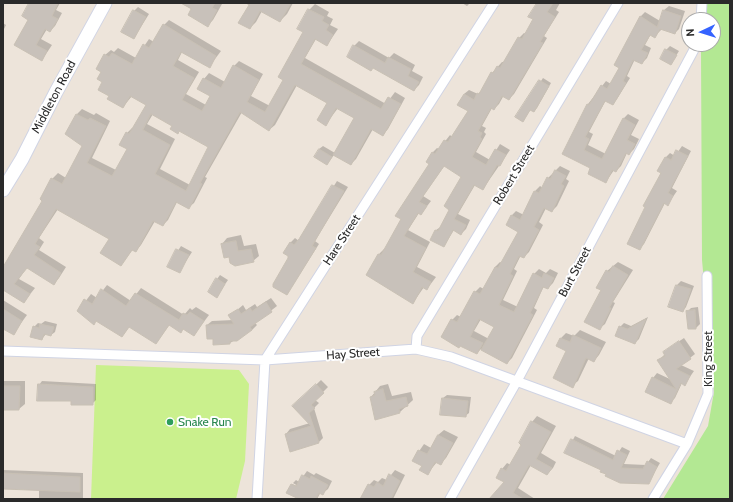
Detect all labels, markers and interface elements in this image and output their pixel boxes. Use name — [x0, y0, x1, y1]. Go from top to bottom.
north arrow — [681, 12, 721, 52]
text: N — [683, 28, 697, 37]
street label: Middleton Road — [29, 58, 79, 136]
street label: Robert Street — [490, 142, 538, 208]
street label: Hare Street — [320, 212, 364, 268]
street label: Burt Street — [556, 244, 594, 300]
street label: King Street — [701, 331, 715, 387]
street label: Hay Street — [326, 345, 380, 363]
place label: Snake Run — [178, 415, 231, 429]
marker: Snake Run — [165, 417, 175, 427]

